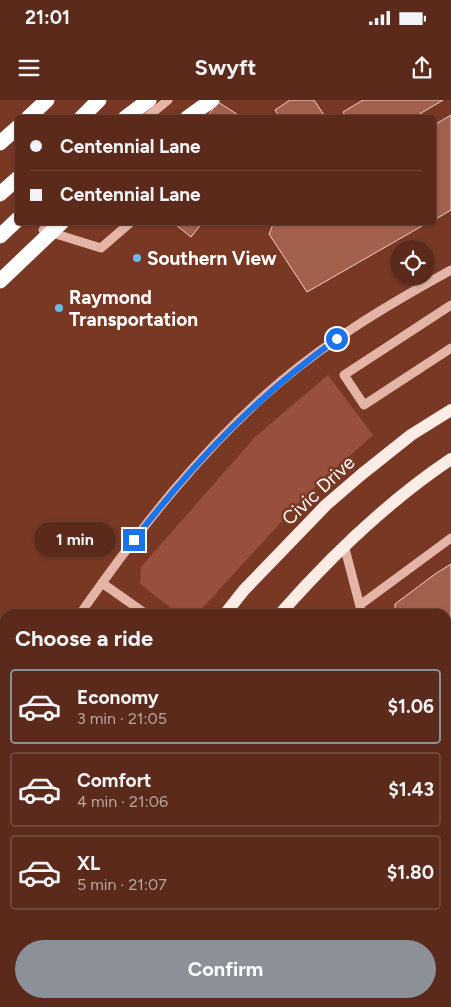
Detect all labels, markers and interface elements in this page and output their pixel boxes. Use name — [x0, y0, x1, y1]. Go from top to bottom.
text: 21:01 — [25, 6, 70, 29]
icon: menu — [15, 54, 43, 82]
text: Swyft — [195, 54, 256, 81]
icon: share — [408, 54, 436, 82]
text: Centennial Lane — [60, 135, 201, 158]
text: Centennial Lane — [60, 183, 201, 206]
map controls — [390, 240, 435, 285]
button: locate — [390, 240, 435, 285]
place label: Southern View — [147, 247, 277, 270]
marker: Southern View — [131, 252, 143, 264]
place label: Raymond Transportation — [69, 286, 198, 331]
marker: Raymond Transportation — [53, 302, 65, 314]
route start — [326, 328, 348, 350]
street label: Civic Drive — [277, 451, 360, 530]
callout: 1 min — [34, 522, 116, 558]
route end — [123, 529, 145, 551]
text: 1 min — [56, 530, 94, 549]
text: Choose a ride — [15, 625, 153, 652]
icon: car — [17, 684, 62, 729]
text: Economy — [77, 686, 159, 709]
text: $1.06 — [387, 695, 434, 718]
text: 3 min · 21:05 — [77, 709, 167, 728]
icon: car — [17, 767, 62, 812]
text: Comfort — [77, 769, 152, 792]
text: $1.43 — [388, 778, 434, 801]
text: 4 min · 21:06 — [77, 792, 168, 811]
icon: car — [17, 850, 62, 895]
text: XL — [77, 852, 100, 875]
text: $1.80 — [387, 861, 434, 884]
text: 5 min · 21:07 — [77, 875, 167, 894]
button: Confirm — [15, 940, 436, 998]

